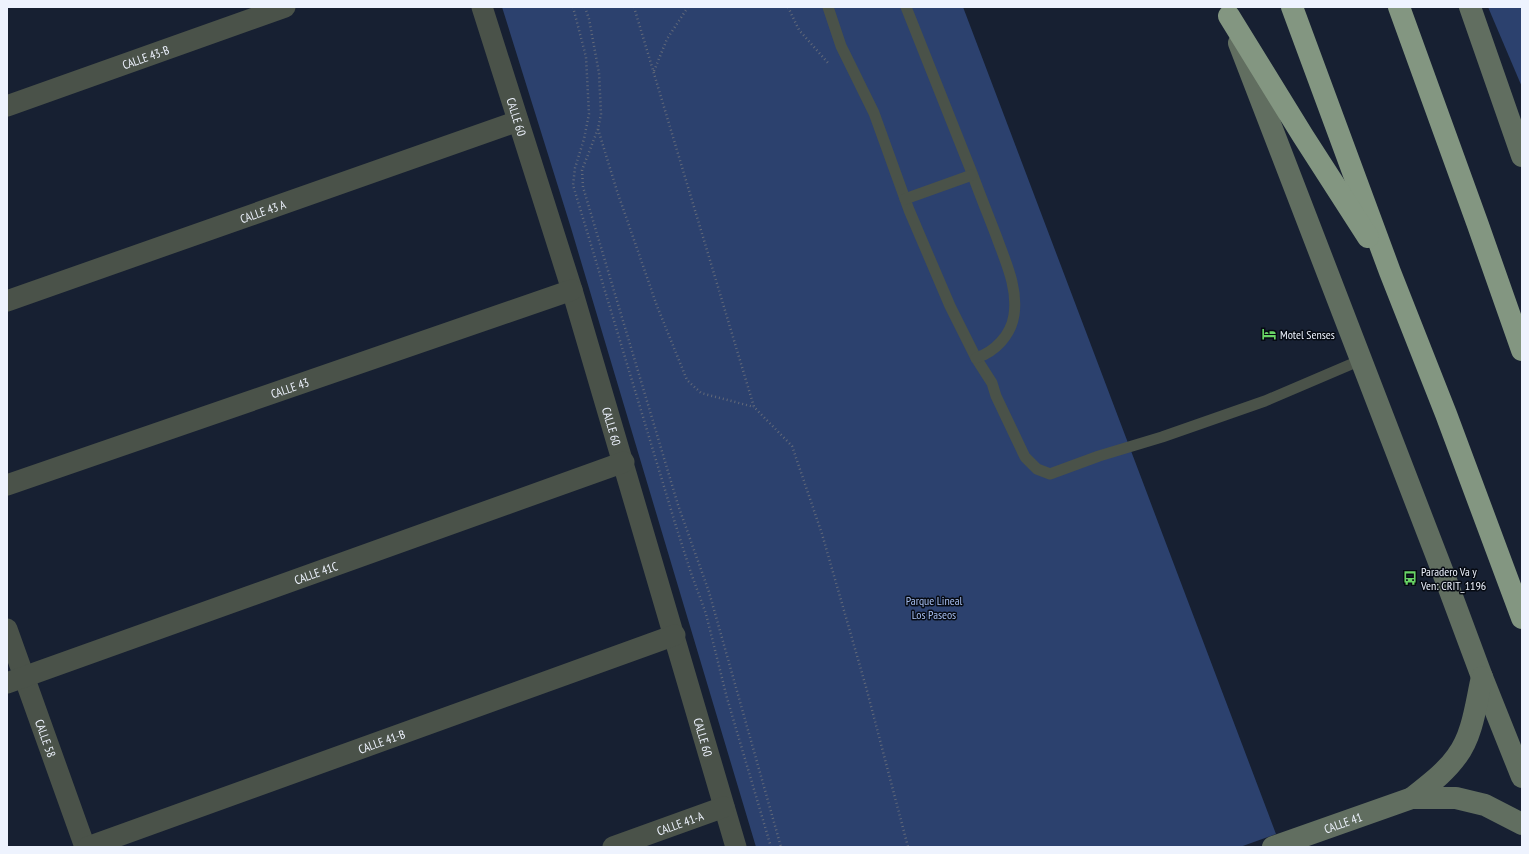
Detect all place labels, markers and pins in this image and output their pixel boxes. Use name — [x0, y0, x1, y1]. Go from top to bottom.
hotel icon: Motel Senses — [1261, 326, 1277, 342]
place label: Motel Senses — [1280, 327, 1335, 342]
place label: Paradero Va y Ven: CRIT_1196 — [1420, 564, 1486, 593]
bus stop icon: Paradero Va y Ven: CRIT_1196 — [1402, 570, 1418, 586]

